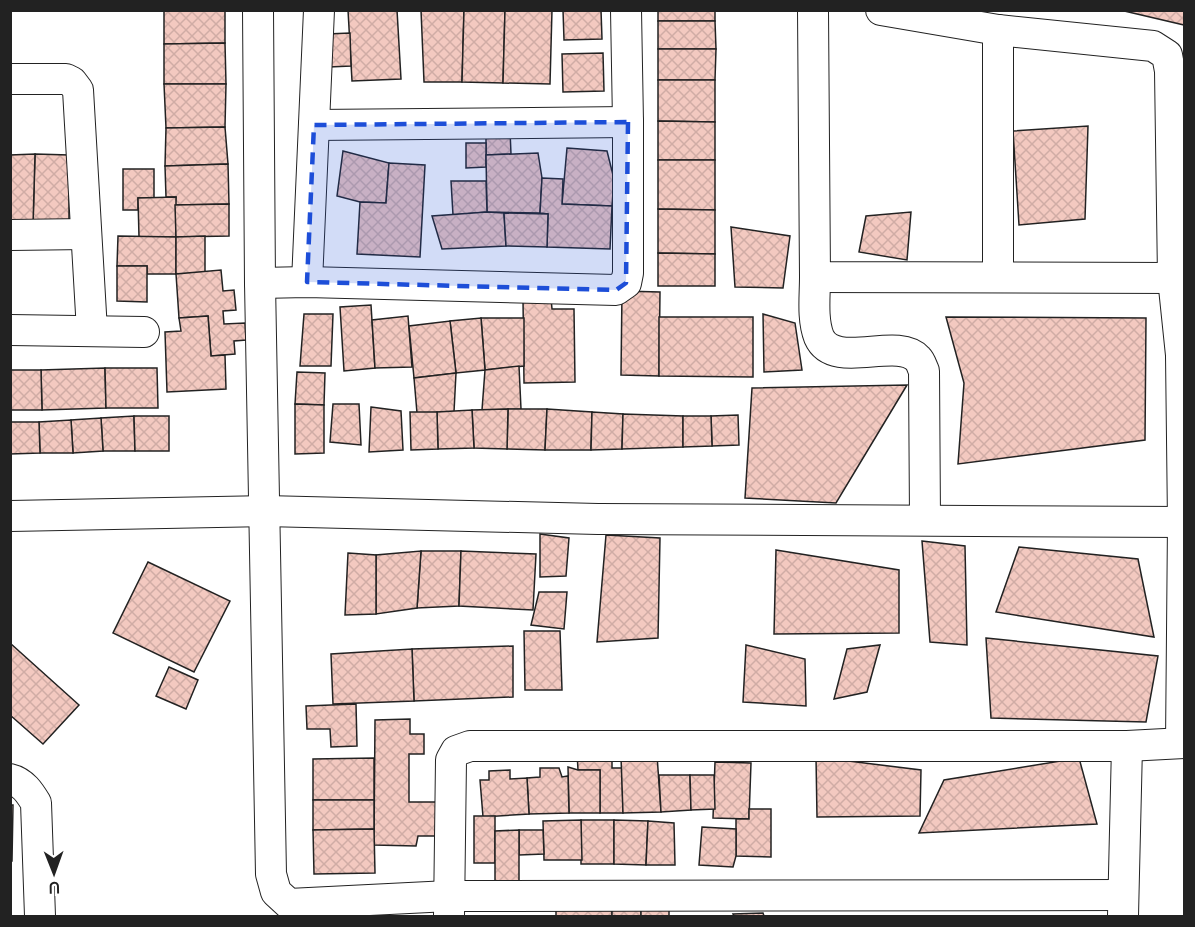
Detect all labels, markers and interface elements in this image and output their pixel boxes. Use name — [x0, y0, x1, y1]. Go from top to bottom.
north arrow — [24, 843, 84, 903]
text: U — [48, 877, 60, 899]

